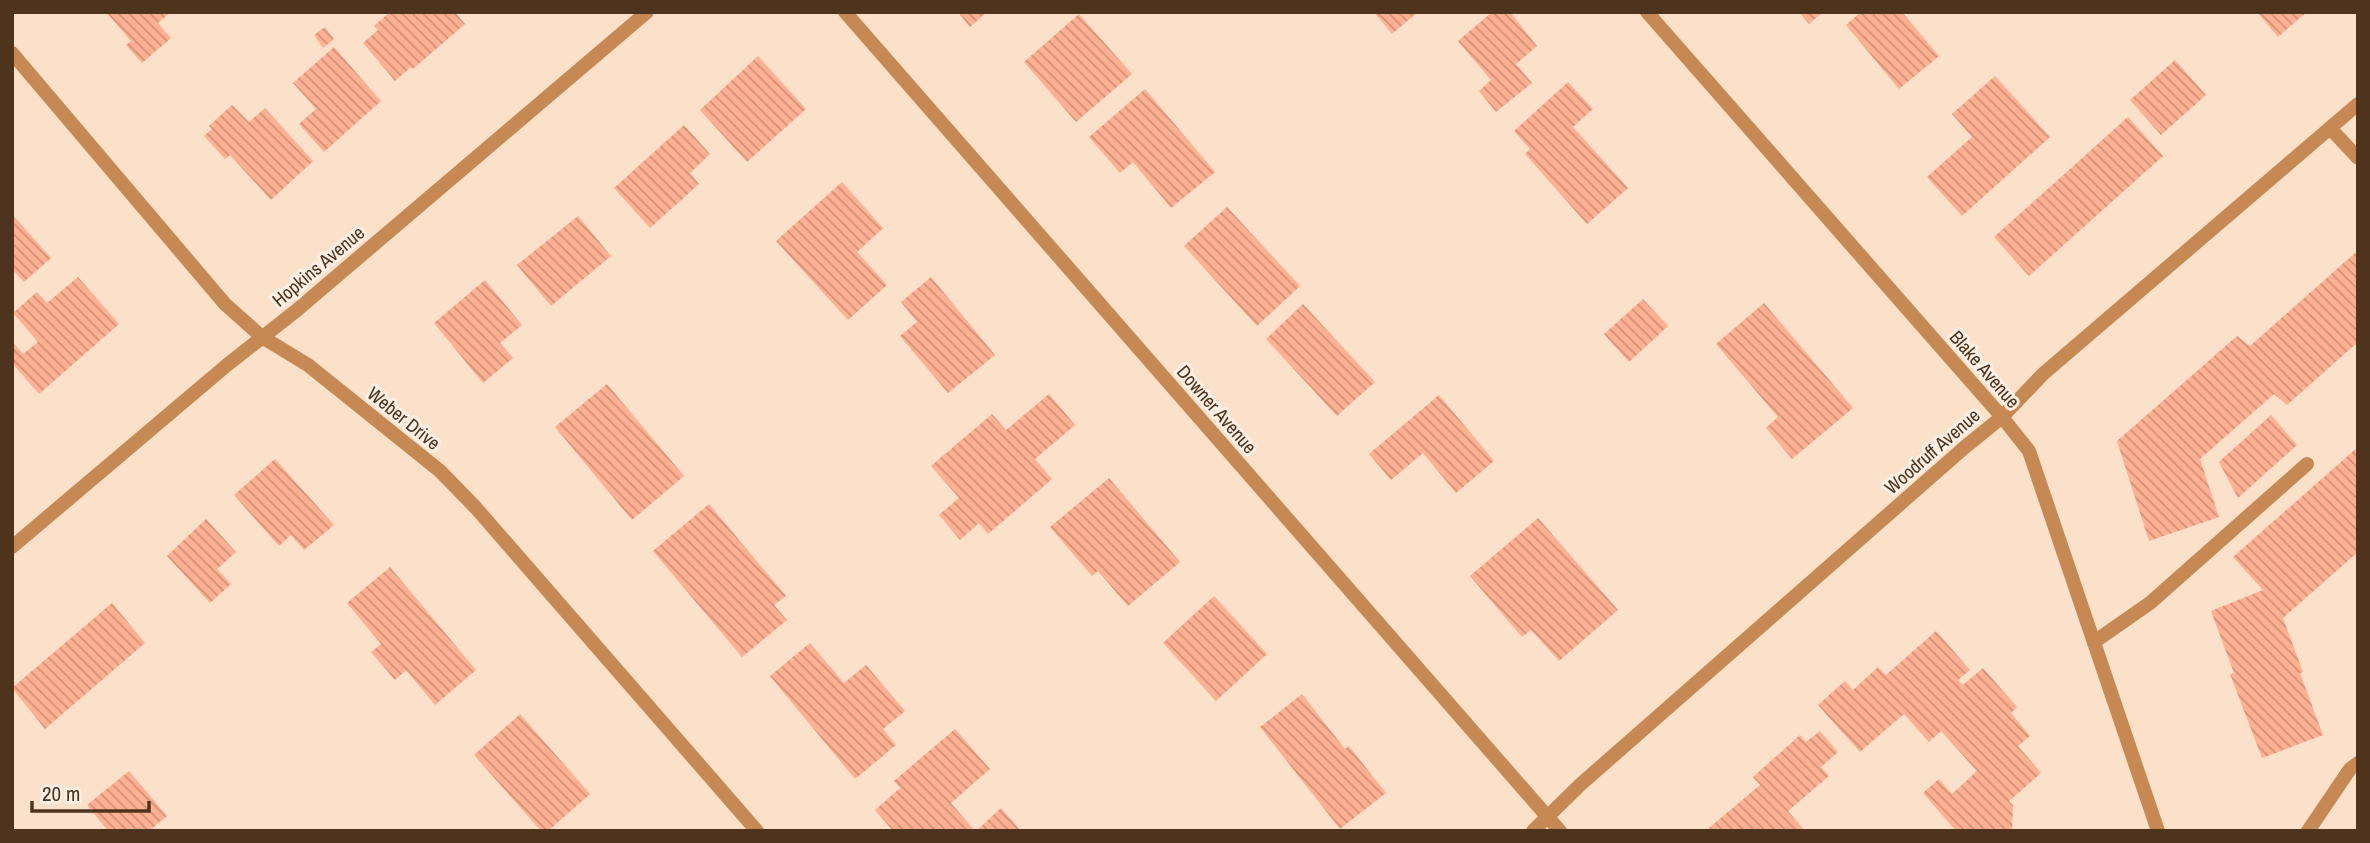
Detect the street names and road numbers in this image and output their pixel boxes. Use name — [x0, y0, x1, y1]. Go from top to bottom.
street label: Hopkins Avenue — [266, 220, 370, 312]
street label: Blake Avenue — [1944, 325, 2026, 413]
street label: Downer Avenue — [1171, 359, 1263, 459]
street label: Weber Drive — [362, 380, 446, 456]
street label: Woodruff Avenue — [1879, 402, 1985, 500]

